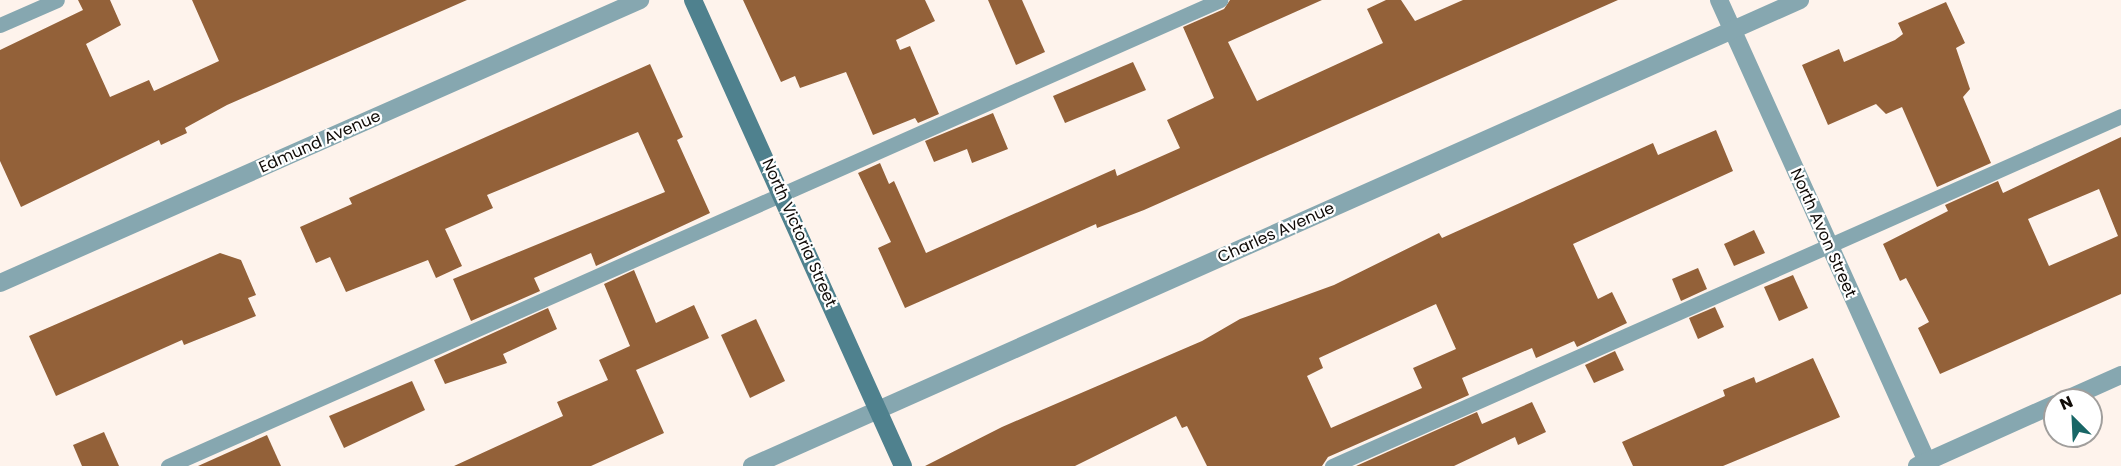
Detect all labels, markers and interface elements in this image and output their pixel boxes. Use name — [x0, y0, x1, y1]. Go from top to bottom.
street label: Edmund Avenue — [256, 107, 384, 177]
street label: North Victoria Street — [758, 156, 840, 310]
street label: North Avon Street — [1786, 166, 1860, 300]
street label: Charles Avenue — [1215, 199, 1337, 267]
north arrow — [2043, 388, 2103, 448]
text: N — [2056, 390, 2076, 416]

